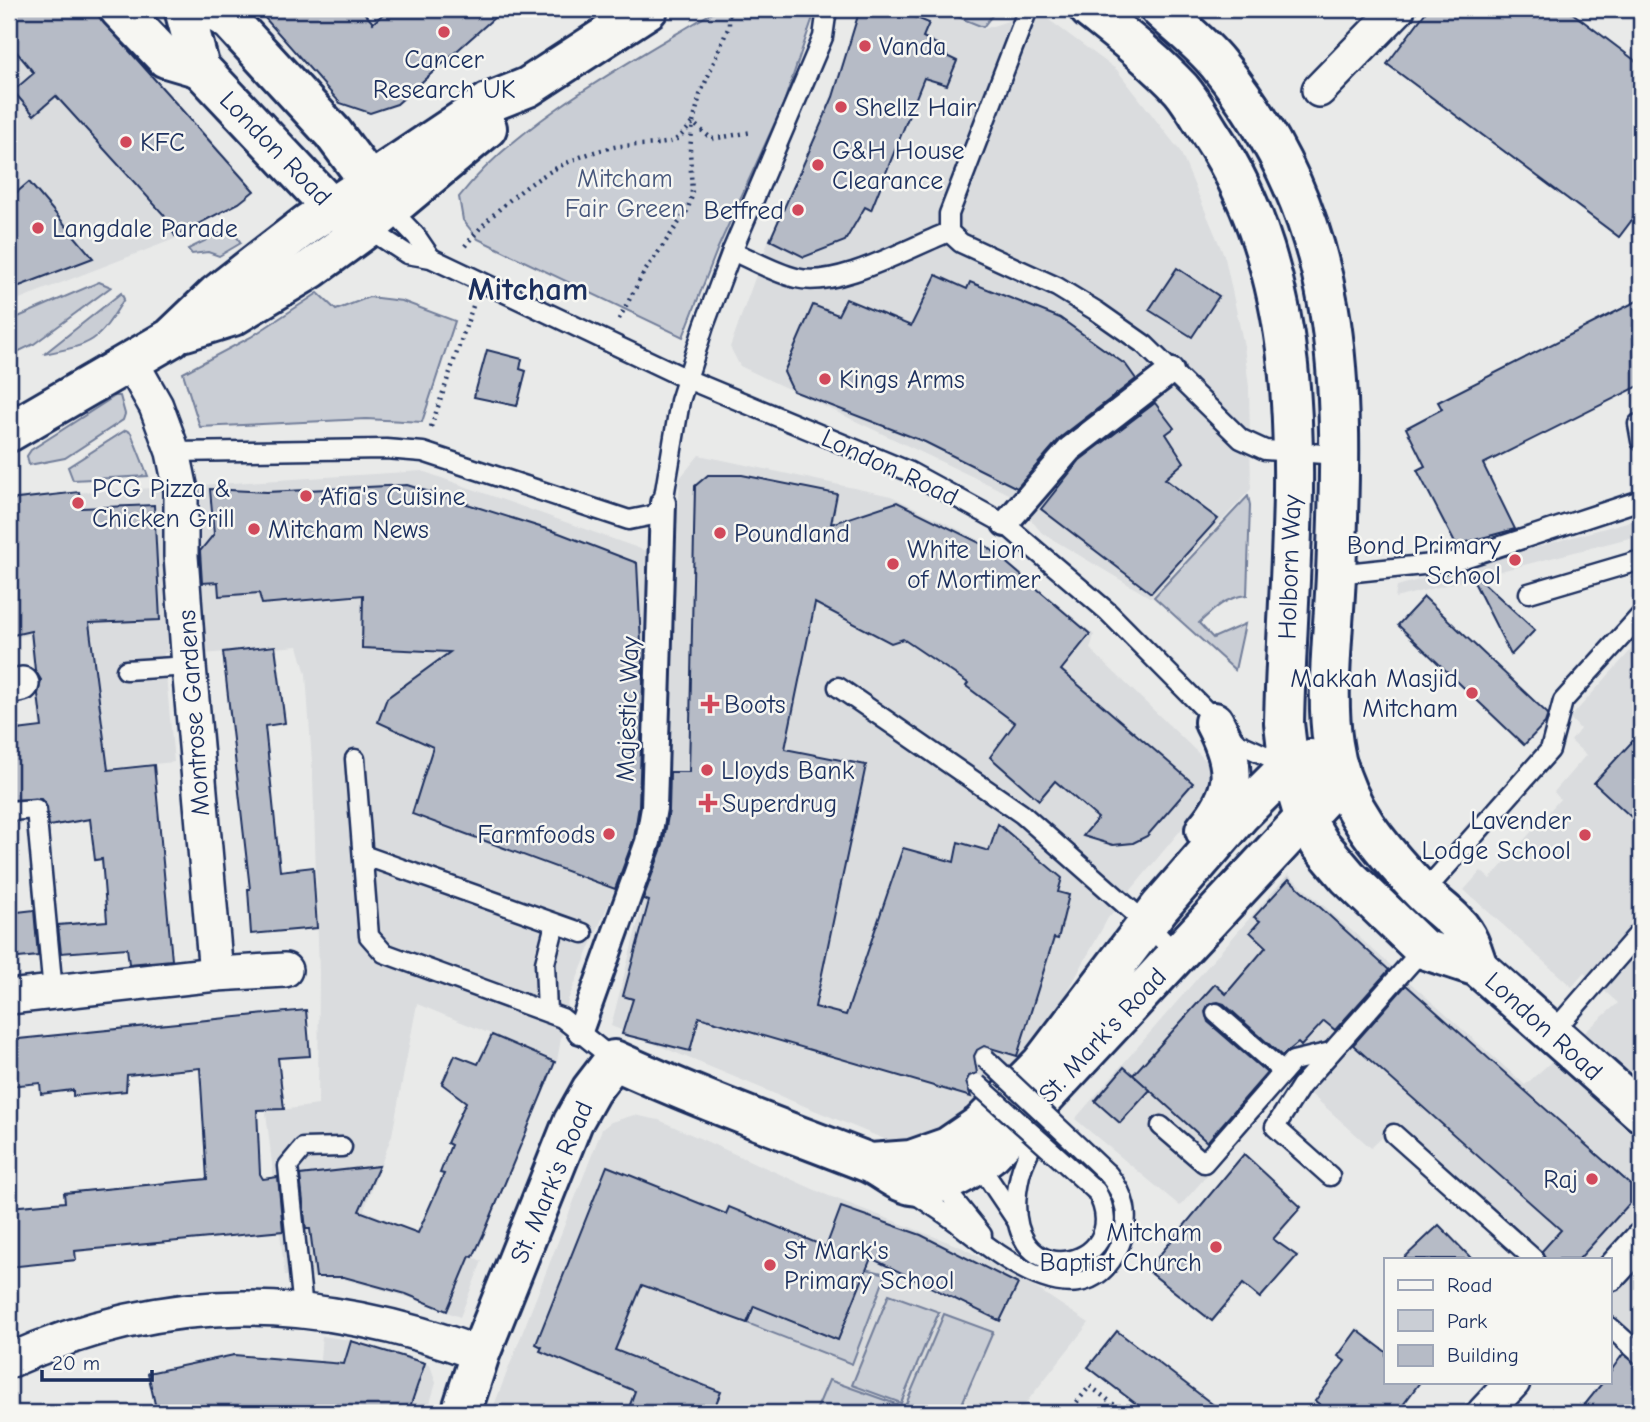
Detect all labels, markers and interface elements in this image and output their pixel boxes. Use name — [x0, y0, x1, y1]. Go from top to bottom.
marker: Cancer Research UK — [436, 24, 452, 40]
place label: Vanda — [879, 32, 946, 62]
marker: Vanda — [857, 38, 873, 54]
place label: Cancer Research UK — [373, 45, 516, 105]
street label: London Road — [213, 85, 337, 212]
place label: Shellz Hair — [855, 93, 977, 123]
marker: Shellz Hair — [833, 99, 849, 115]
place label: KFC — [140, 128, 185, 158]
marker: KFC — [118, 134, 134, 150]
place label: G&H House Clearance — [832, 136, 964, 196]
marker: G&H House Clearance — [810, 157, 826, 173]
park label: Mitcham Fair Green — [565, 164, 685, 224]
place label: Betfred — [704, 196, 784, 226]
marker: Betfred — [790, 202, 806, 218]
place label: Langdale Parade — [52, 214, 238, 244]
marker: Langdale Parade — [30, 220, 46, 236]
district label: Mitcham — [468, 270, 588, 308]
place label: Kings Arms — [839, 365, 965, 395]
marker: Kings Arms — [817, 371, 833, 387]
street label: London Road — [816, 423, 963, 513]
place label: PCG Pizza & Chicken Grill — [92, 474, 235, 534]
place label: Afia's Cuisine — [320, 482, 466, 512]
marker: Afia's Cuisine — [298, 488, 314, 504]
street label: Holborn Way — [1272, 494, 1308, 640]
marker: PCG Pizza & Chicken Grill — [70, 495, 86, 511]
place label: Mitcham News — [268, 515, 429, 545]
place label: Poundland — [734, 519, 850, 549]
marker: Mitcham News — [246, 521, 262, 537]
marker: Poundland — [712, 525, 728, 541]
place label: Bond Primary School — [1347, 531, 1501, 591]
place label: White Lion of Mortimer — [907, 535, 1041, 595]
marker: Bond Primary School — [1507, 552, 1523, 568]
marker: White Lion of Mortimer — [885, 556, 901, 572]
street label: Montrose Gardens — [172, 609, 216, 817]
street label: Majestic Way — [610, 635, 646, 782]
place label: Makkah Masjid Mitcham — [1290, 664, 1458, 724]
marker: Makkah Masjid Mitcham — [1464, 685, 1480, 701]
place label: Boots — [724, 690, 786, 720]
marker: Boots — [702, 696, 718, 712]
place label: Lloyds Bank — [721, 756, 855, 786]
marker: Lloyds Bank — [699, 762, 715, 778]
place label: Superdrug — [722, 789, 837, 819]
marker: Superdrug — [700, 795, 716, 811]
place label: Lavender Lodge School — [1421, 806, 1572, 866]
place label: Farmfoods — [477, 820, 595, 850]
marker: Farmfoods — [601, 826, 617, 842]
marker: Lavender Lodge School — [1577, 827, 1593, 843]
street label: St. Mark's Road — [1033, 962, 1173, 1109]
street label: London Road — [1479, 966, 1608, 1087]
street label: St. Mark's Road — [504, 1097, 600, 1268]
place label: Raj — [1543, 1165, 1578, 1195]
marker: Raj — [1584, 1171, 1600, 1187]
place label: Mitcham Baptist Church — [1039, 1218, 1202, 1278]
place label: St Mark's Primary School — [784, 1236, 954, 1296]
marker: Mitcham Baptist Church — [1208, 1239, 1224, 1255]
marker: St Mark's Primary School — [762, 1257, 778, 1273]
legend — [1384, 1258, 1612, 1384]
text: Road — [1447, 1273, 1492, 1297]
text: Park — [1447, 1309, 1487, 1333]
scale bar — [42, 1338, 152, 1382]
text: Building — [1447, 1343, 1519, 1367]
text: 20 m — [52, 1351, 100, 1375]

